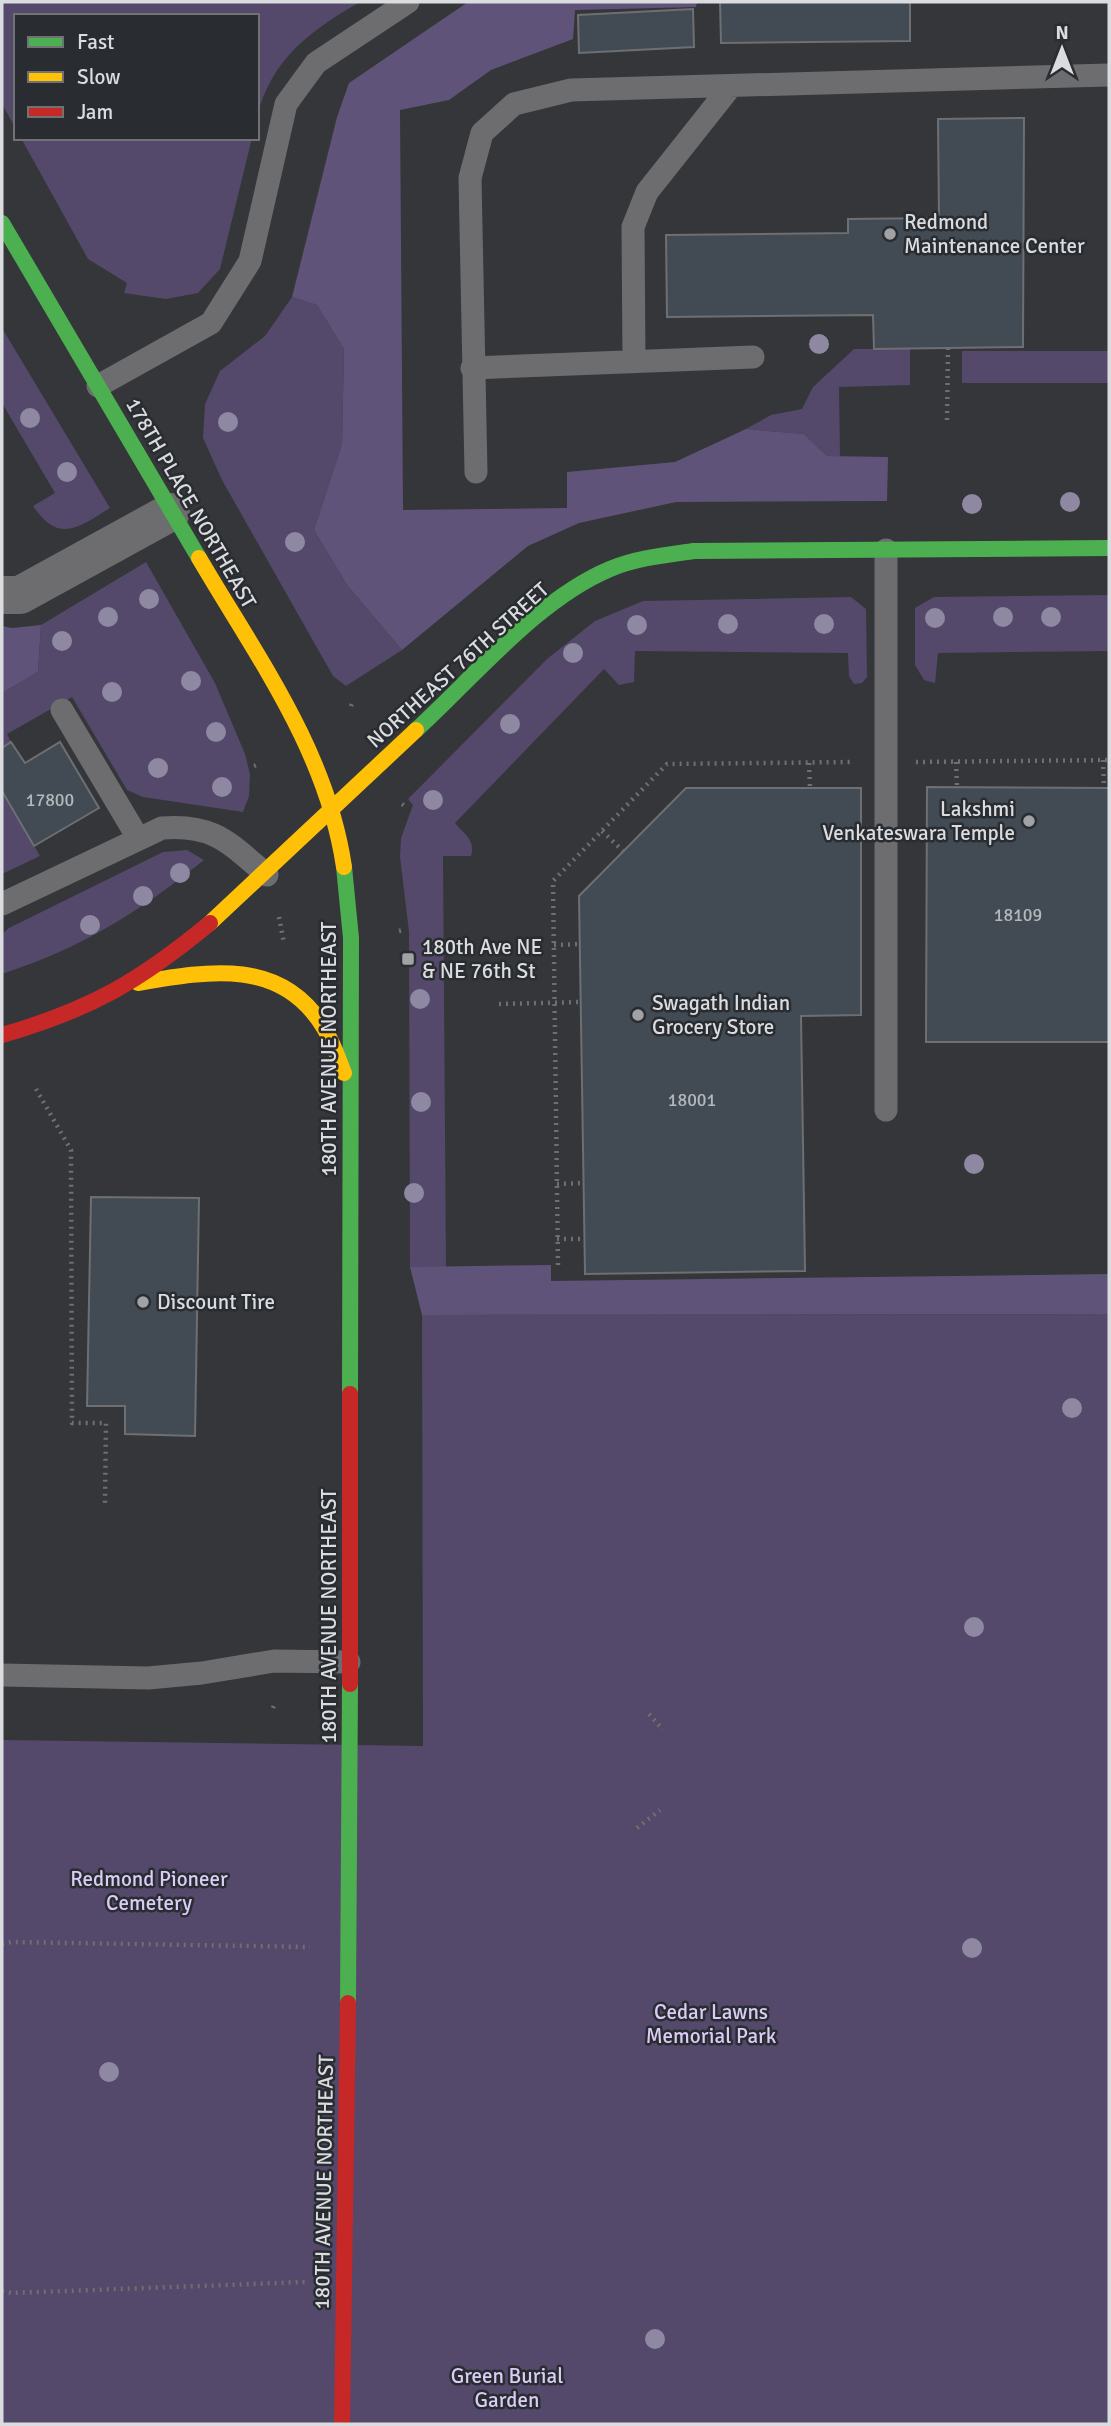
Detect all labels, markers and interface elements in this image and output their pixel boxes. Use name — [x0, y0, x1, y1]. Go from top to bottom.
legend — [14, 14, 259, 140]
north arrow — [1027, 14, 1097, 84]
text: N — [1055, 21, 1069, 45]
text: Fast — [77, 29, 114, 55]
text: Slow — [77, 64, 121, 90]
text: Jam — [77, 99, 113, 125]
place label: Redmond Maintenance Center — [904, 209, 1085, 259]
marker: Redmond Maintenance Center — [882, 226, 898, 242]
street label: 178TH PLACE NORTHEAST — [120, 393, 262, 613]
street label: NORTHEAST 76TH STREET — [362, 576, 555, 754]
house number: 17800 — [26, 789, 74, 811]
place label: Lakshmi Venkateswara Temple — [822, 796, 1015, 846]
marker: Lakshmi Venkateswara Temple — [1021, 813, 1037, 829]
house number: 18109 — [994, 904, 1042, 926]
street label: 180TH AVENUE NORTHEAST — [316, 921, 342, 1176]
place label: 180th Ave NE & NE 76th St — [422, 934, 543, 984]
marker: 180th Ave NE & NE 76th St — [400, 951, 416, 967]
place label: Swagath Indian Grocery Store — [652, 990, 790, 1040]
marker: Swagath Indian Grocery Store — [630, 1007, 646, 1023]
house number: 18001 — [668, 1089, 716, 1111]
place label: Discount Tire — [157, 1289, 275, 1315]
marker: Discount Tire — [135, 1294, 151, 1310]
street label: 180TH AVENUE NORTHEAST — [316, 1488, 342, 1743]
park label: Redmond Pioneer Cemetery — [70, 1866, 228, 1916]
park label: Cedar Lawns Memorial Park — [646, 1999, 777, 2049]
street label: 180TH AVENUE NORTHEAST — [309, 2054, 339, 2310]
park label: Green Burial Garden — [451, 2363, 563, 2413]

